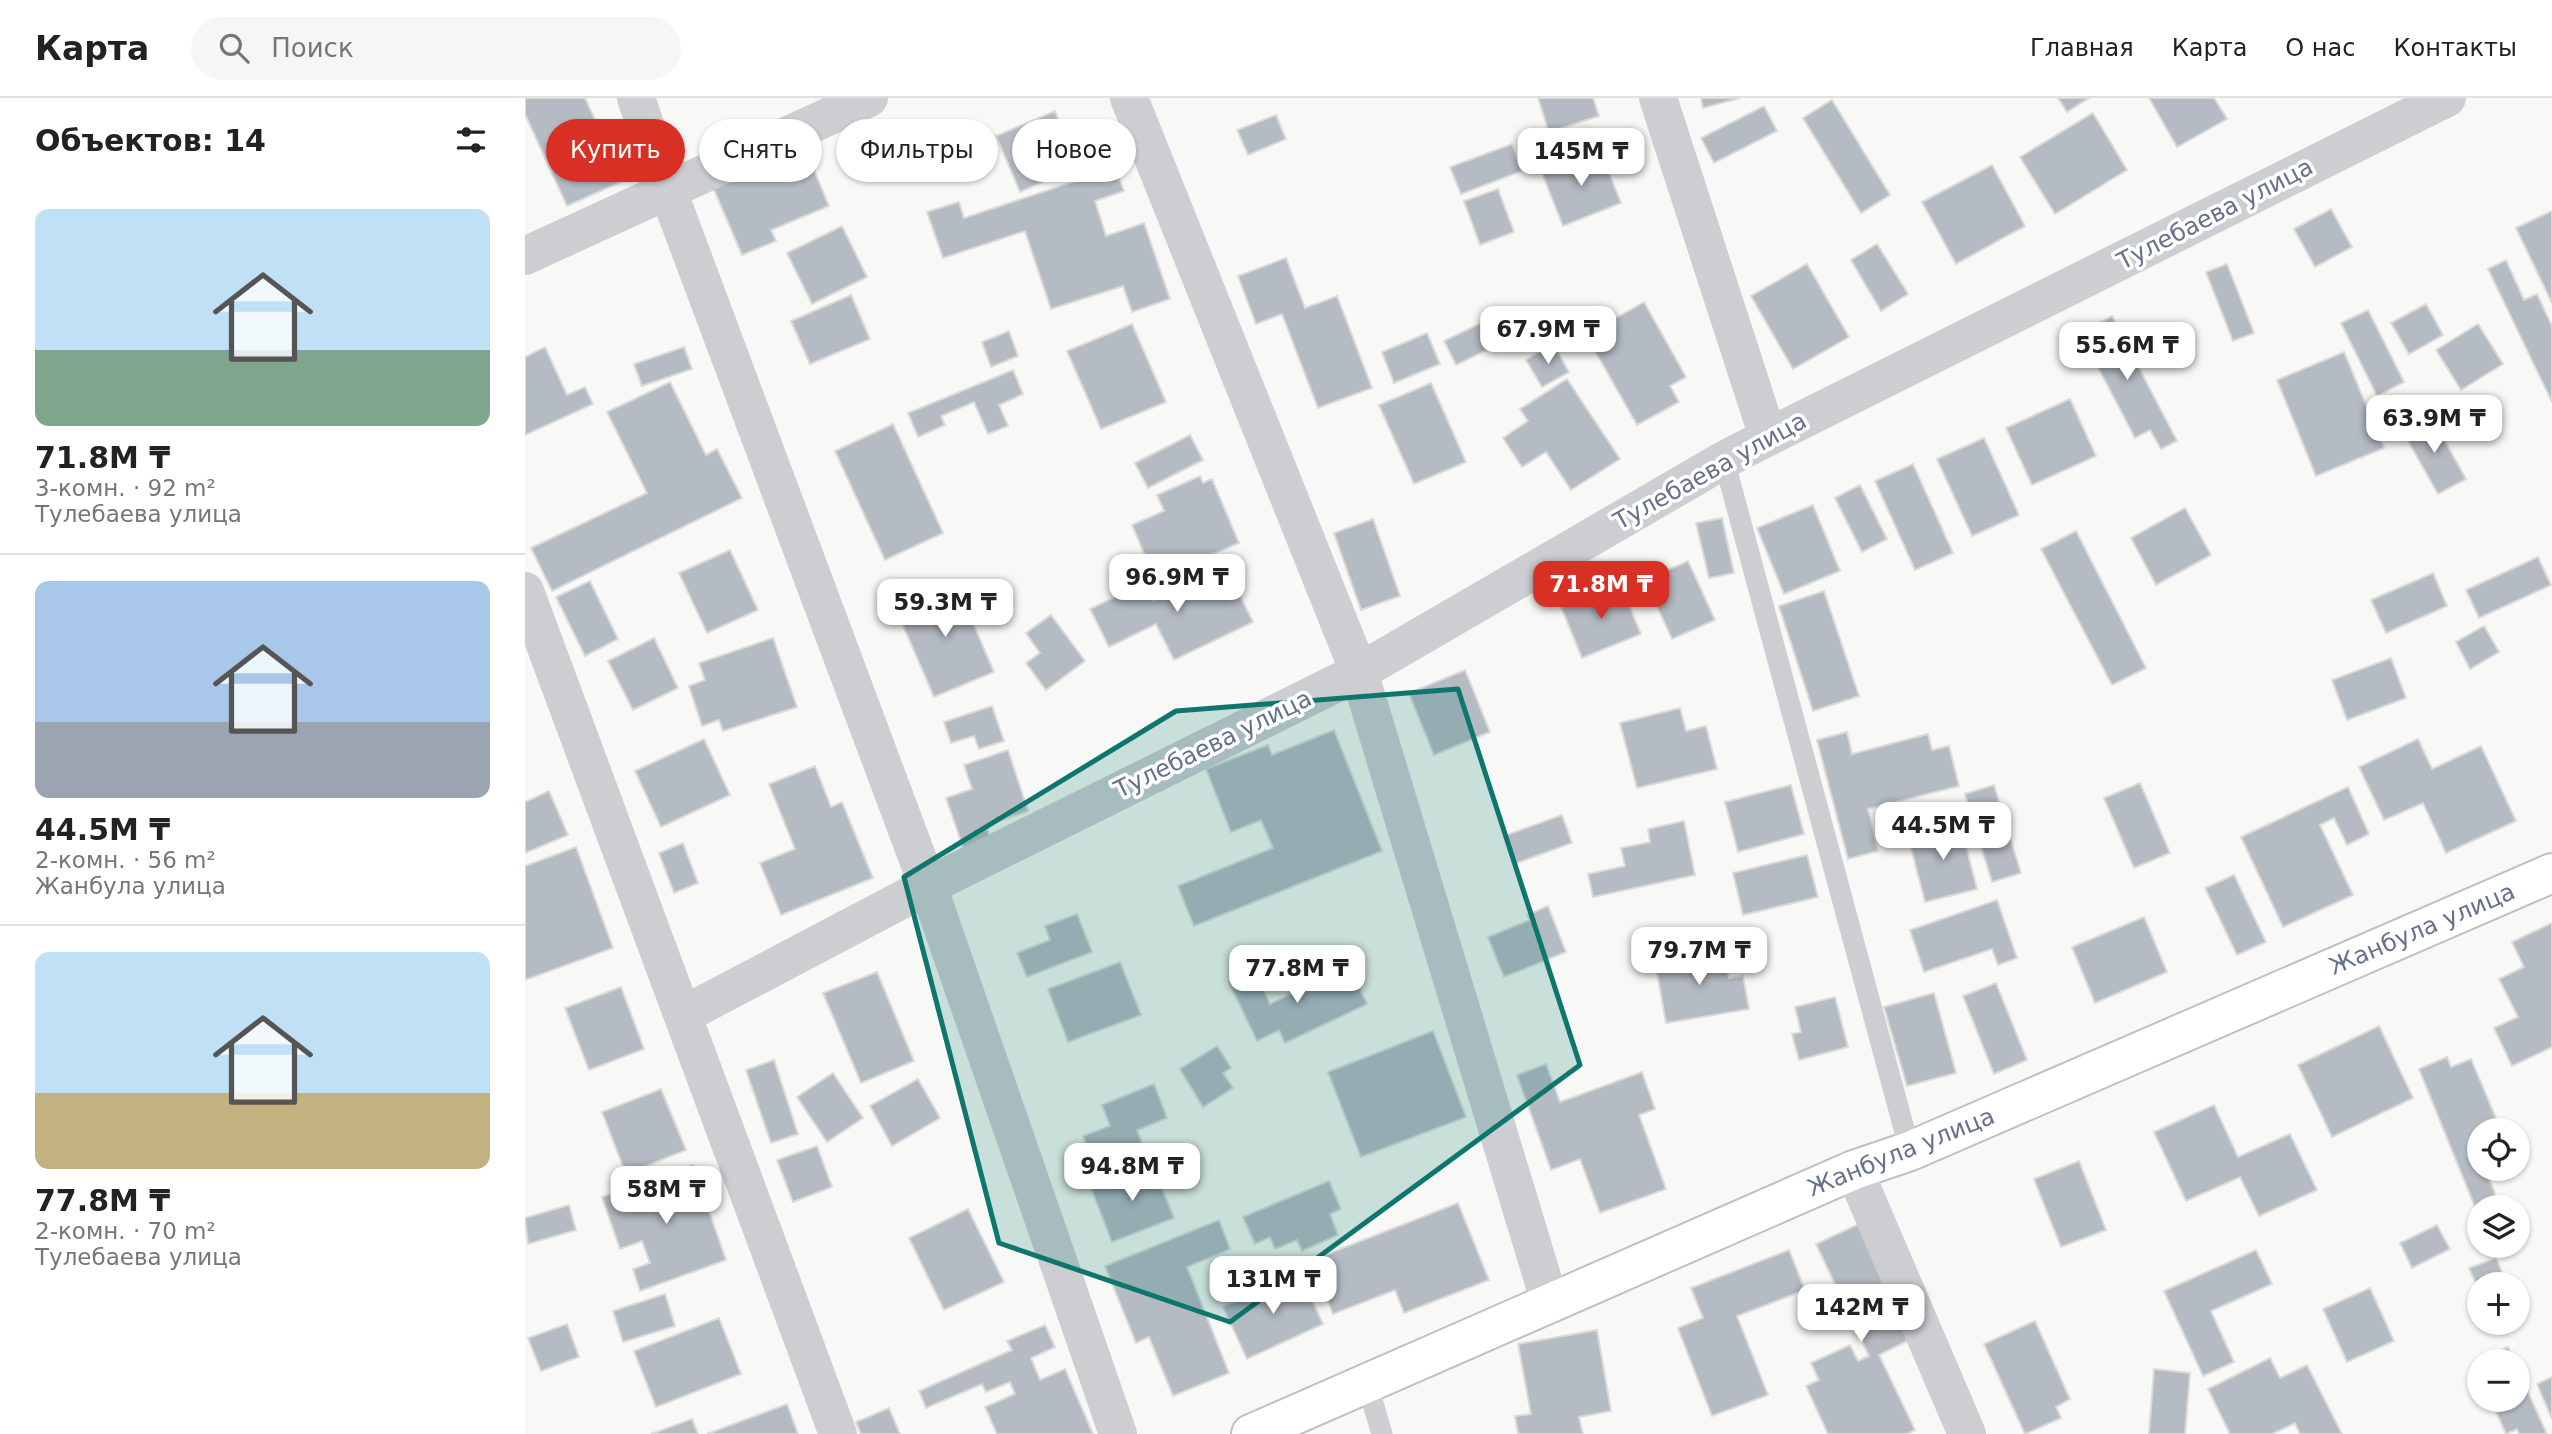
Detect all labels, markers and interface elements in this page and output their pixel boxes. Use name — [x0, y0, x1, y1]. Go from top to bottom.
search box — [191, 17, 681, 80]
text: Карта — [35, 29, 149, 68]
icon: search — [215, 29, 253, 67]
text: Поиск — [271, 33, 354, 63]
text: Главная — [2030, 34, 2134, 62]
text: Карта — [2172, 34, 2247, 62]
text: О нас — [2285, 34, 2355, 62]
text: Контакты — [2393, 34, 2517, 62]
chip: Купить — [546, 119, 685, 182]
chip: Снять — [699, 119, 822, 182]
chip: Фильтры — [836, 119, 998, 182]
chip: Новое — [1012, 119, 1136, 182]
icon: filters — [452, 121, 490, 159]
text: Объектов: 14 — [35, 123, 266, 158]
pin: 145M ₸ — [1524, 129, 1638, 188]
text: 145M ₸ — [1534, 138, 1628, 164]
street label: Тулебаева улица — [2112, 153, 2318, 276]
icon: home — [200, 254, 326, 380]
pin: 67.9M ₸ — [1483, 306, 1613, 366]
text: 67.9M ₸ — [1496, 316, 1600, 342]
pin: 55.6M ₸ — [2062, 322, 2192, 382]
text: 55.6M ₸ — [2075, 332, 2179, 358]
pin: 63.9M ₸ — [2369, 396, 2499, 455]
text: 63.9M ₸ — [2382, 405, 2486, 431]
street label: Тулебаева улица — [1608, 406, 1811, 536]
text: 71.8M ₸ — [35, 440, 170, 475]
text: 3-комн. · 92 m² — [35, 475, 216, 501]
text: Тулебаева улица — [35, 501, 242, 527]
pin: 96.9M ₸ — [1112, 554, 1242, 614]
pin: 71.8M ₸ — [1536, 561, 1666, 621]
text: 96.9M ₸ — [1125, 564, 1229, 590]
text: 71.8M ₸ — [1549, 571, 1653, 597]
pin: 59.3M ₸ — [880, 580, 1010, 639]
text: 59.3M ₸ — [893, 589, 997, 615]
icon: home — [200, 626, 326, 752]
street label: Тулебаева улица — [1109, 684, 1316, 804]
pin: 44.5M ₸ — [1878, 802, 2008, 862]
text: 44.5M ₸ — [35, 812, 170, 847]
text: 44.5M ₸ — [1891, 812, 1995, 838]
text: 2-комн. · 56 m² — [35, 847, 216, 873]
text: Жанбула улица — [35, 873, 226, 899]
street label: Жанбула улица — [2325, 877, 2519, 981]
pin: 79.7M ₸ — [1634, 928, 1764, 987]
text: 79.7M ₸ — [1647, 937, 1751, 963]
pin: 77.8M ₸ — [1232, 946, 1362, 1005]
text: 77.8M ₸ — [1245, 955, 1349, 981]
icon: home — [200, 997, 326, 1123]
street label: Жанбула улица — [1803, 1102, 1999, 1202]
map controls — [2467, 1118, 2530, 1412]
button: locate — [2467, 1118, 2530, 1181]
pin: 94.8M ₸ — [1067, 1144, 1197, 1203]
text: 94.8M ₸ — [1080, 1153, 1184, 1179]
pin: 58M ₸ — [617, 1166, 715, 1226]
text: 58M ₸ — [627, 1176, 705, 1202]
text: 77.8M ₸ — [35, 1183, 170, 1218]
button: layers — [2467, 1195, 2530, 1258]
text: 2-комн. · 70 m² — [35, 1218, 216, 1244]
text: Тулебаева улица — [35, 1244, 242, 1270]
pin: 131M ₸ — [1216, 1256, 1330, 1316]
text: 131M ₸ — [1226, 1266, 1320, 1292]
button: + — [2467, 1272, 2530, 1335]
pin: 142M ₸ — [1804, 1284, 1918, 1344]
text: 142M ₸ — [1814, 1294, 1908, 1320]
button: − — [2467, 1349, 2530, 1412]

